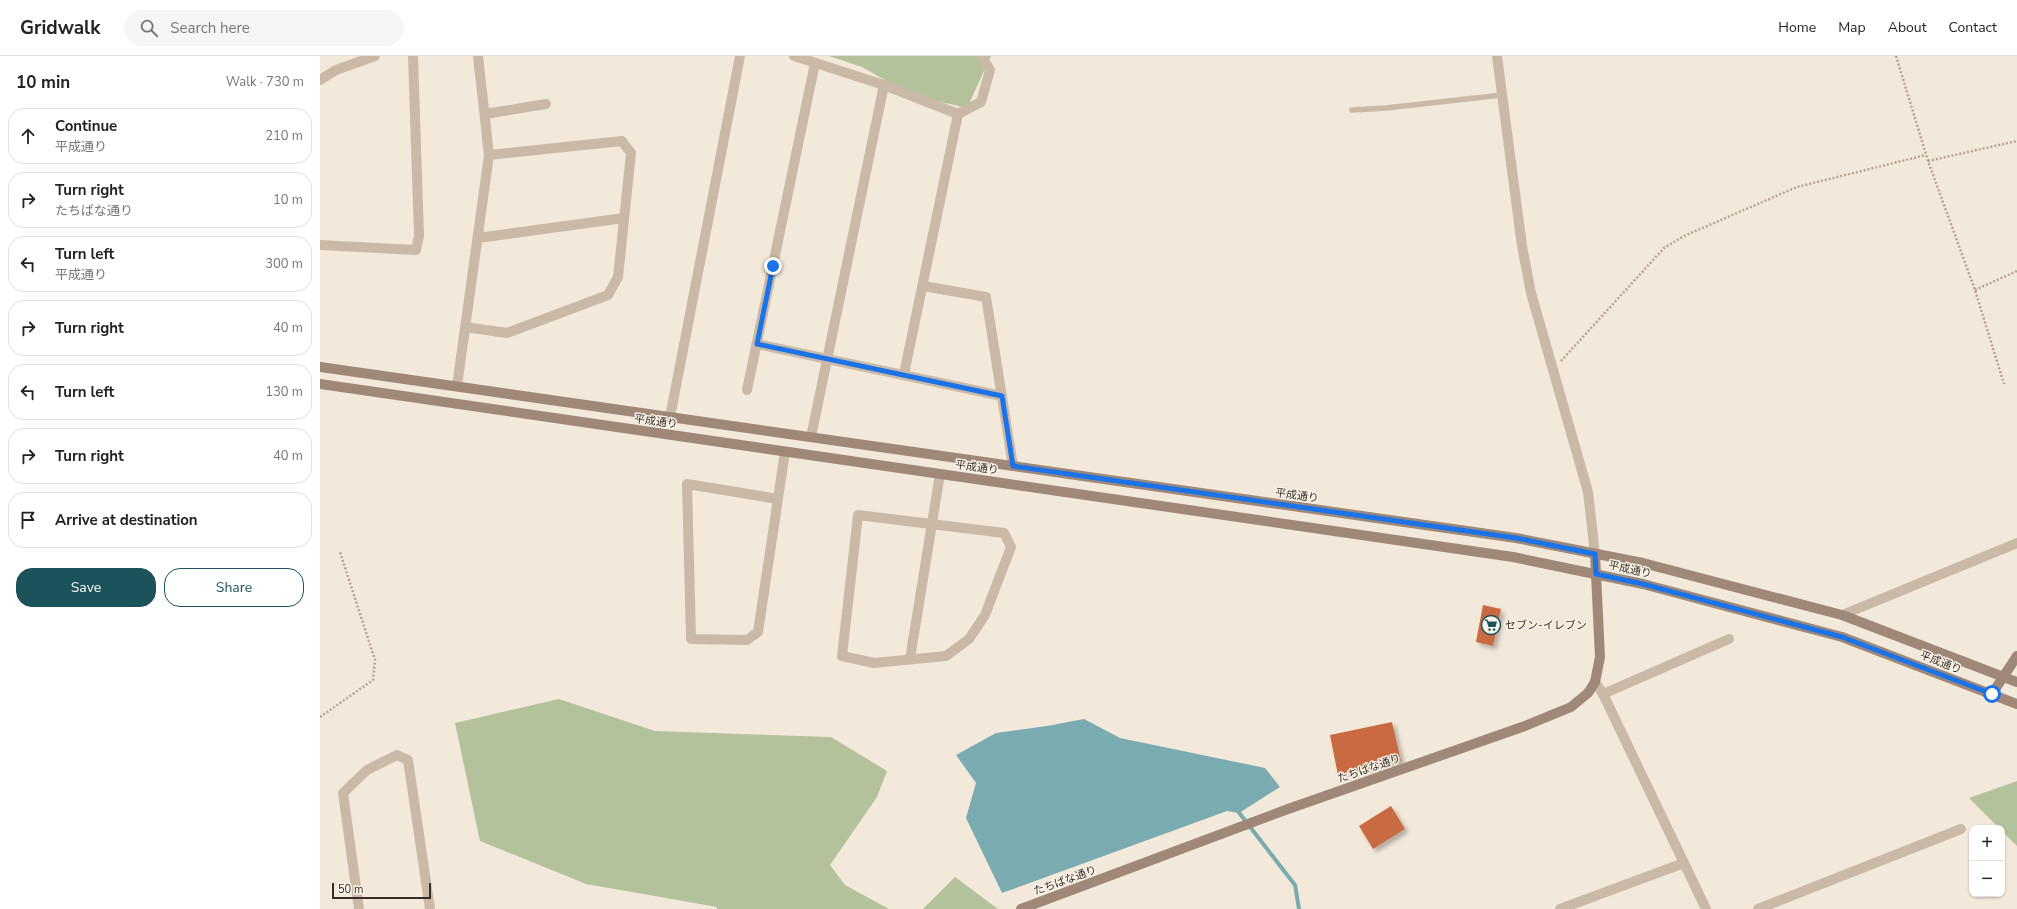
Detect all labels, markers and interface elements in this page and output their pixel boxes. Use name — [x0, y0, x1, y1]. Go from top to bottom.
search box — [124, 10, 404, 46]
text: Gridwalk — [20, 15, 100, 41]
icon: search — [138, 17, 160, 39]
text: Search here — [170, 18, 250, 38]
text: Home — [1778, 18, 1816, 37]
text: Map — [1838, 18, 1866, 37]
text: About — [1888, 18, 1927, 37]
text: Contact — [1949, 18, 1997, 37]
text: 10 min — [16, 71, 70, 94]
text: Walk · 730 m — [226, 73, 304, 91]
text: Continue — [55, 116, 117, 136]
icon: ahead — [17, 125, 39, 147]
text: 210 m — [265, 127, 303, 145]
text: 平成通り — [55, 138, 107, 156]
text: Turn right — [55, 180, 124, 200]
icon: right — [17, 189, 39, 211]
text: 10 m — [273, 191, 303, 209]
text: たちばな通り — [55, 202, 133, 220]
text: Turn left — [55, 244, 114, 264]
icon: left — [17, 253, 39, 275]
text: 300 m — [265, 255, 303, 273]
route end — [764, 257, 782, 275]
text: 平成通り — [55, 266, 107, 284]
icon: right — [17, 317, 39, 339]
text: Turn right — [55, 318, 124, 338]
text: 40 m — [273, 319, 303, 337]
icon: left — [17, 381, 39, 403]
text: Turn left — [55, 382, 114, 402]
text: 130 m — [265, 383, 303, 401]
street label: 平成通り — [633, 411, 679, 432]
icon: right — [17, 445, 39, 467]
text: Turn right — [55, 446, 124, 466]
text: 40 m — [273, 447, 303, 465]
street label: 平成通り — [954, 457, 1000, 478]
street label: 平成通り — [1274, 485, 1320, 506]
icon: arrive — [17, 509, 39, 531]
text: Arrive at destination — [55, 510, 198, 530]
street label: 平成通り — [1607, 558, 1653, 581]
button: Save — [16, 568, 156, 607]
button: Share — [164, 568, 304, 607]
supermarket icon: セブン-イレブン — [1480, 614, 1502, 636]
place label: セブン-イレブン — [1505, 618, 1587, 633]
street label: 平成通り — [1918, 648, 1964, 677]
route start — [1983, 685, 2001, 703]
street label: たちばな通り — [1336, 751, 1403, 786]
map controls — [1969, 825, 2005, 897]
button: + — [1969, 825, 2005, 861]
button: − — [1969, 861, 2005, 897]
street label: たちばな通り — [1032, 862, 1099, 899]
scale bar — [332, 881, 431, 900]
text: 50 m — [338, 882, 363, 897]

